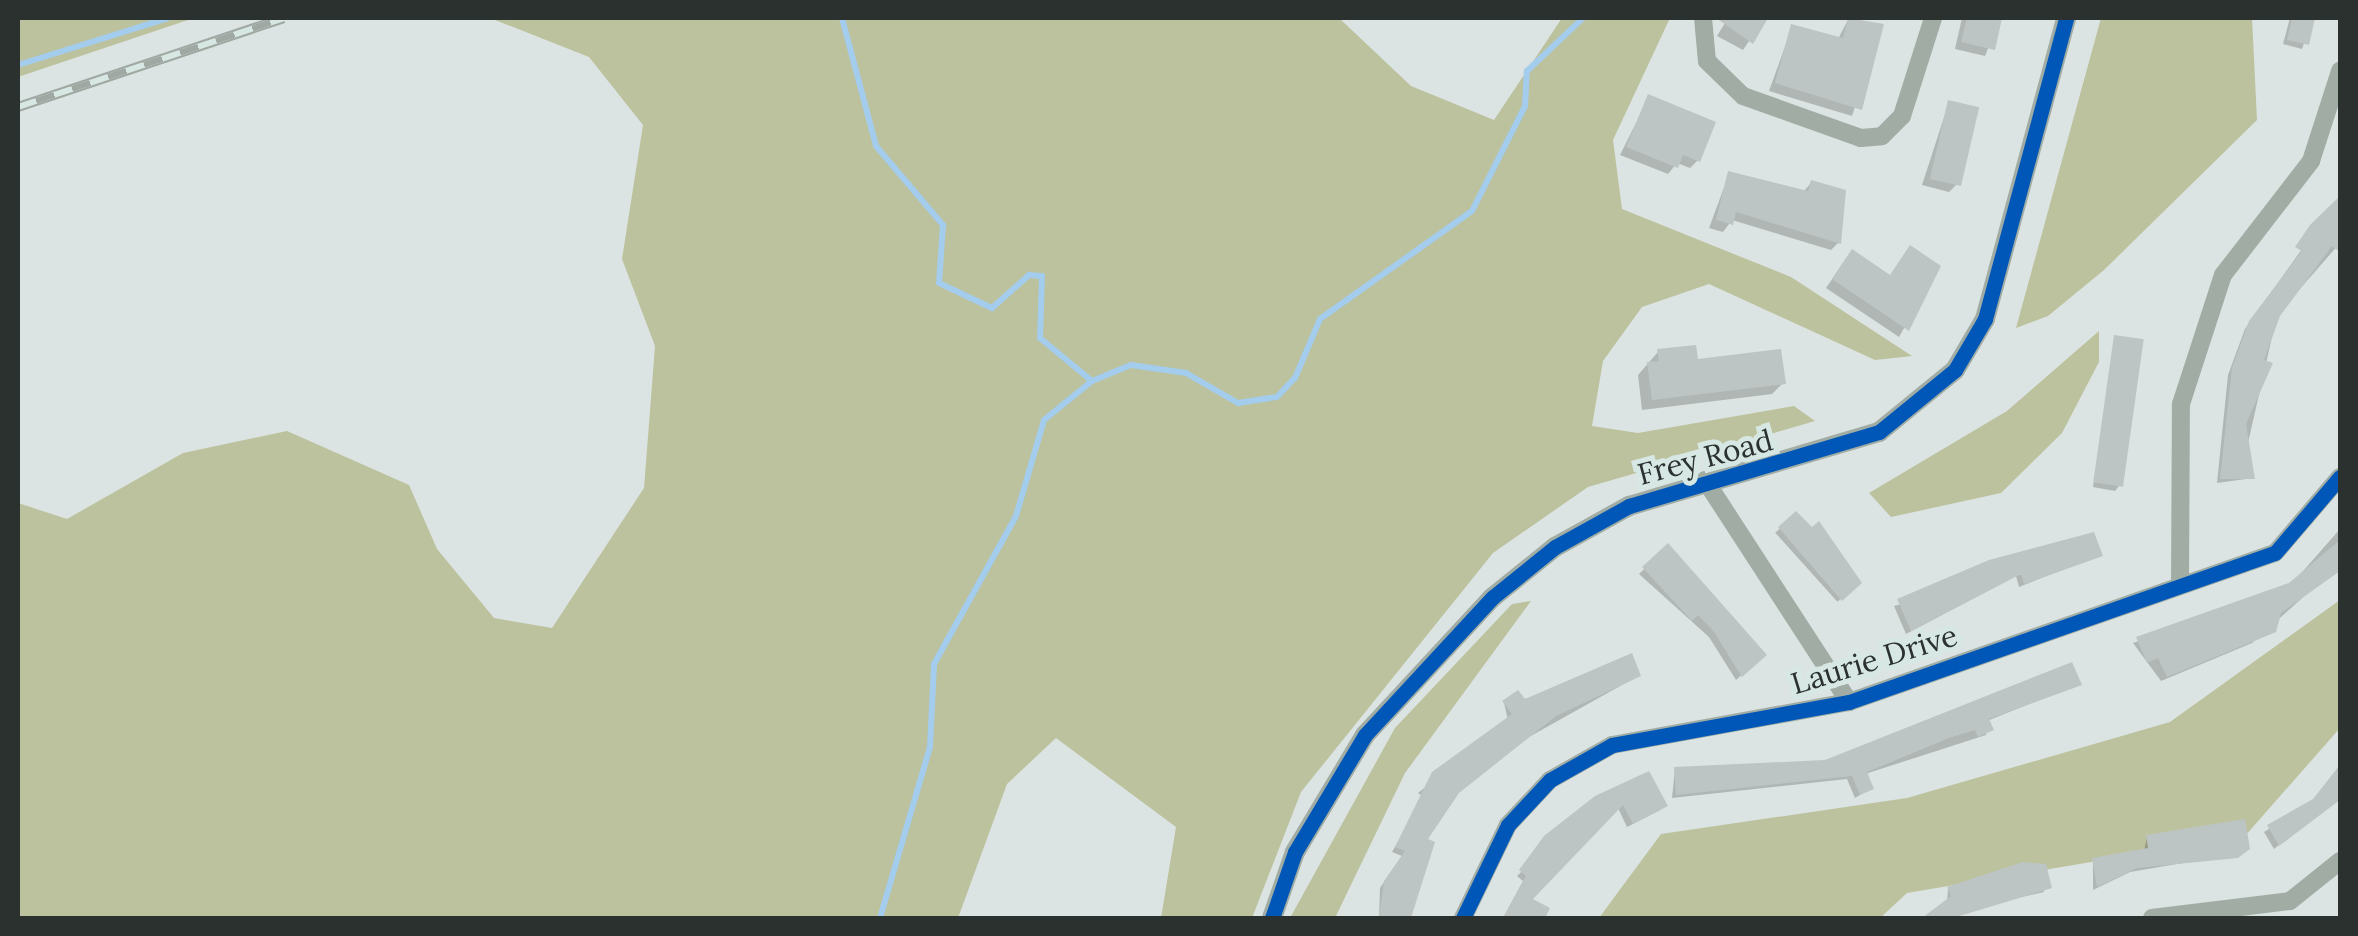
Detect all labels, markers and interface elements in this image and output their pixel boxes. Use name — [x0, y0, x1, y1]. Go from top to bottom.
street label: Frey Road — [1634, 422, 1776, 492]
street label: Laurie Drive — [1787, 617, 1961, 701]

